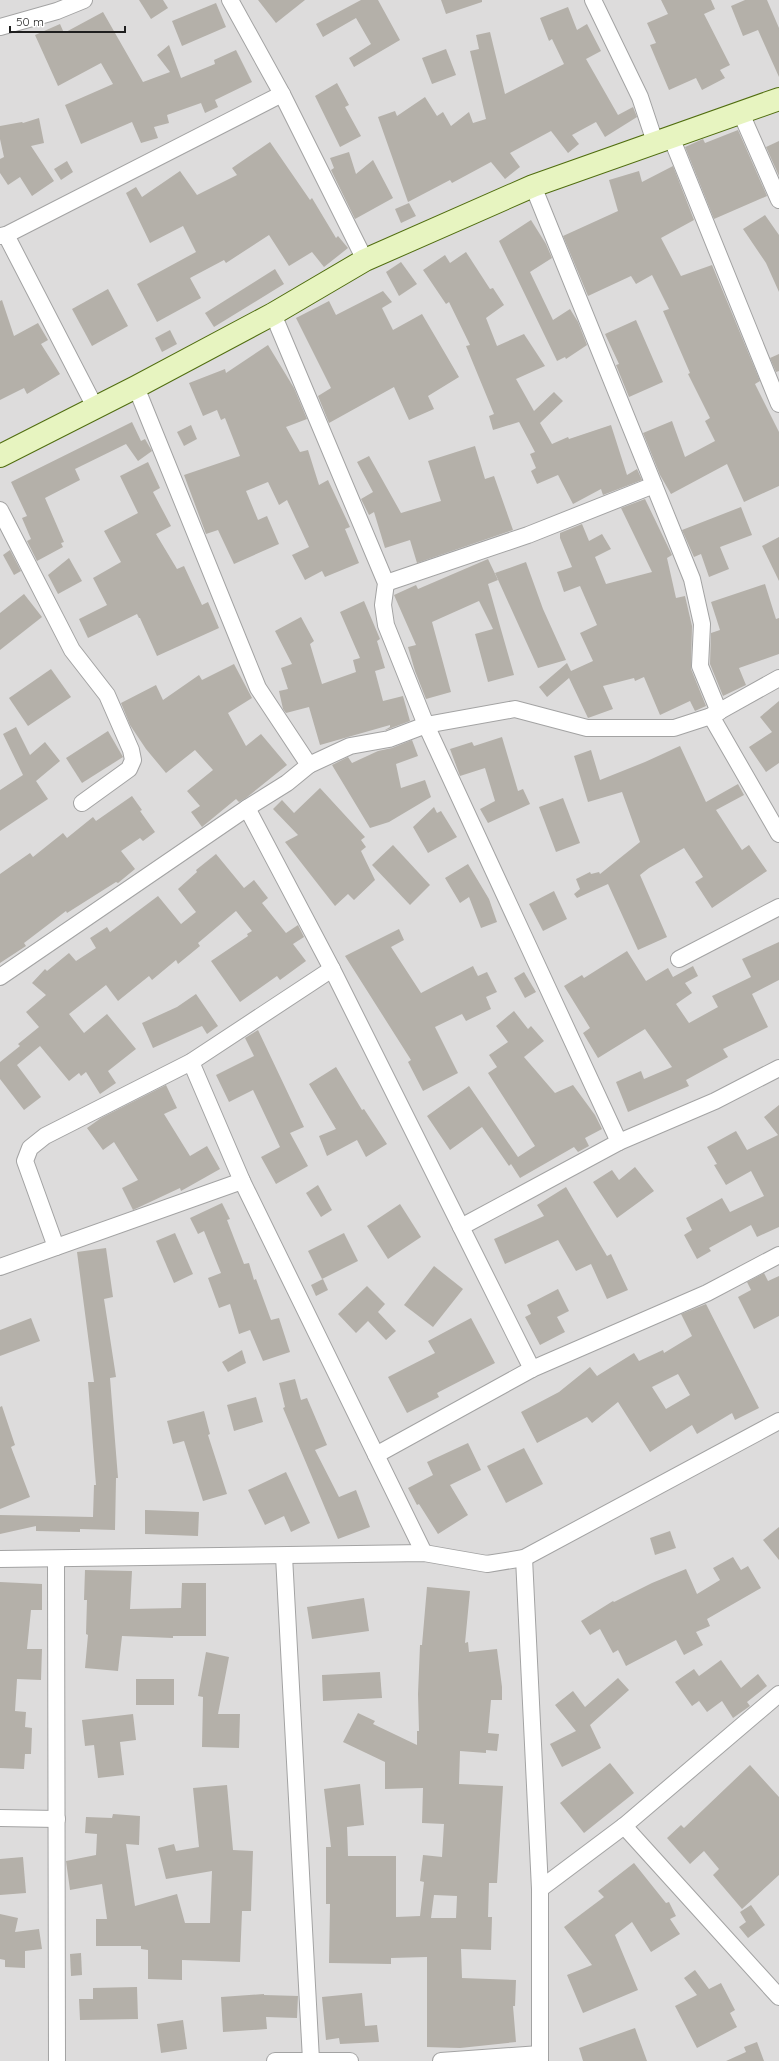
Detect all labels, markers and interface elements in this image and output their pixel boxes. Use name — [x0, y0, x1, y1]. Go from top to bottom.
scale bar — [10, 8, 125, 34]
text: 50 m — [16, 14, 44, 29]

